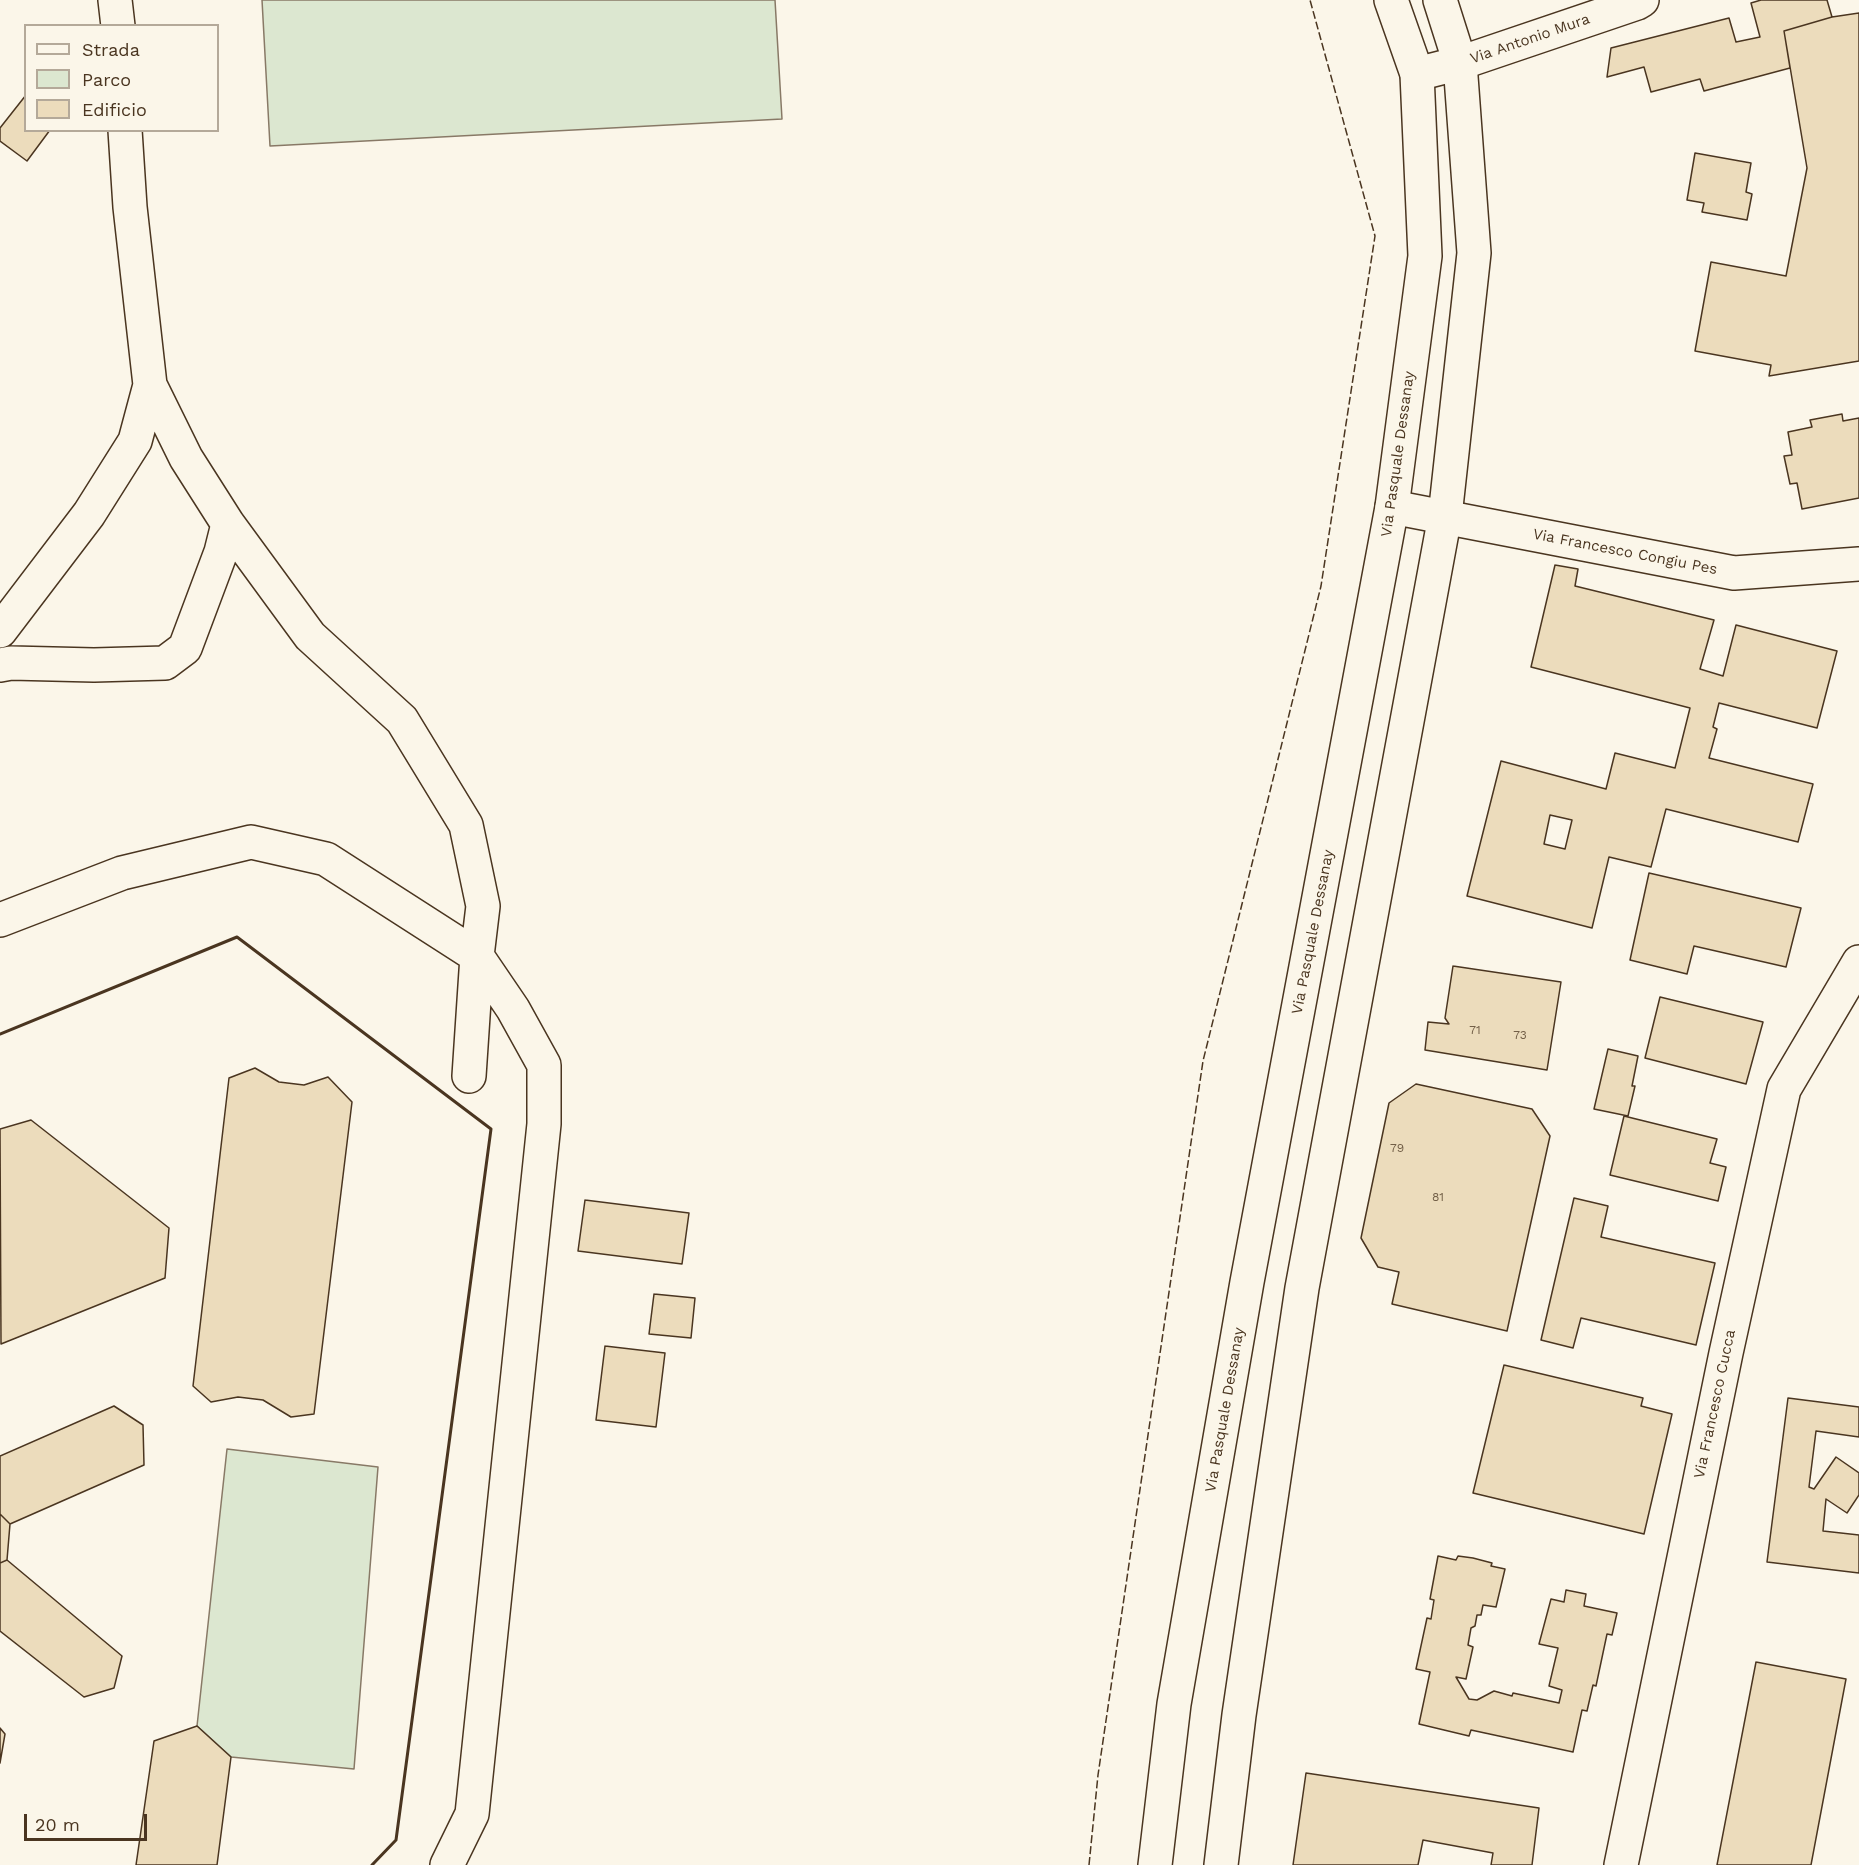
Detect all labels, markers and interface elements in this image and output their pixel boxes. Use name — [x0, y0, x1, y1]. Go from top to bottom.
street label: Via Antonio Mura — [1468, 10, 1592, 68]
legend — [24, 24, 219, 132]
text: Strada — [82, 39, 140, 60]
text: Parco — [82, 69, 131, 90]
text: Edificio — [82, 99, 147, 120]
street label: Via Pasquale Dessanay — [1377, 370, 1419, 538]
street label: Via Francesco Congiu Pes — [1531, 525, 1719, 579]
street label: Via Pasquale Dessanay — [1288, 848, 1338, 1016]
house number: 71 — [1469, 1023, 1481, 1037]
house number: 73 — [1513, 1028, 1527, 1042]
house number: 79 — [1390, 1141, 1404, 1155]
house number: 81 — [1432, 1190, 1444, 1204]
street label: Via Pasquale Dessanay — [1202, 1326, 1248, 1494]
street label: Via Francesco Cucca — [1690, 1328, 1740, 1480]
scale bar — [27, 1802, 150, 1840]
text: 20 m — [35, 1814, 80, 1835]

